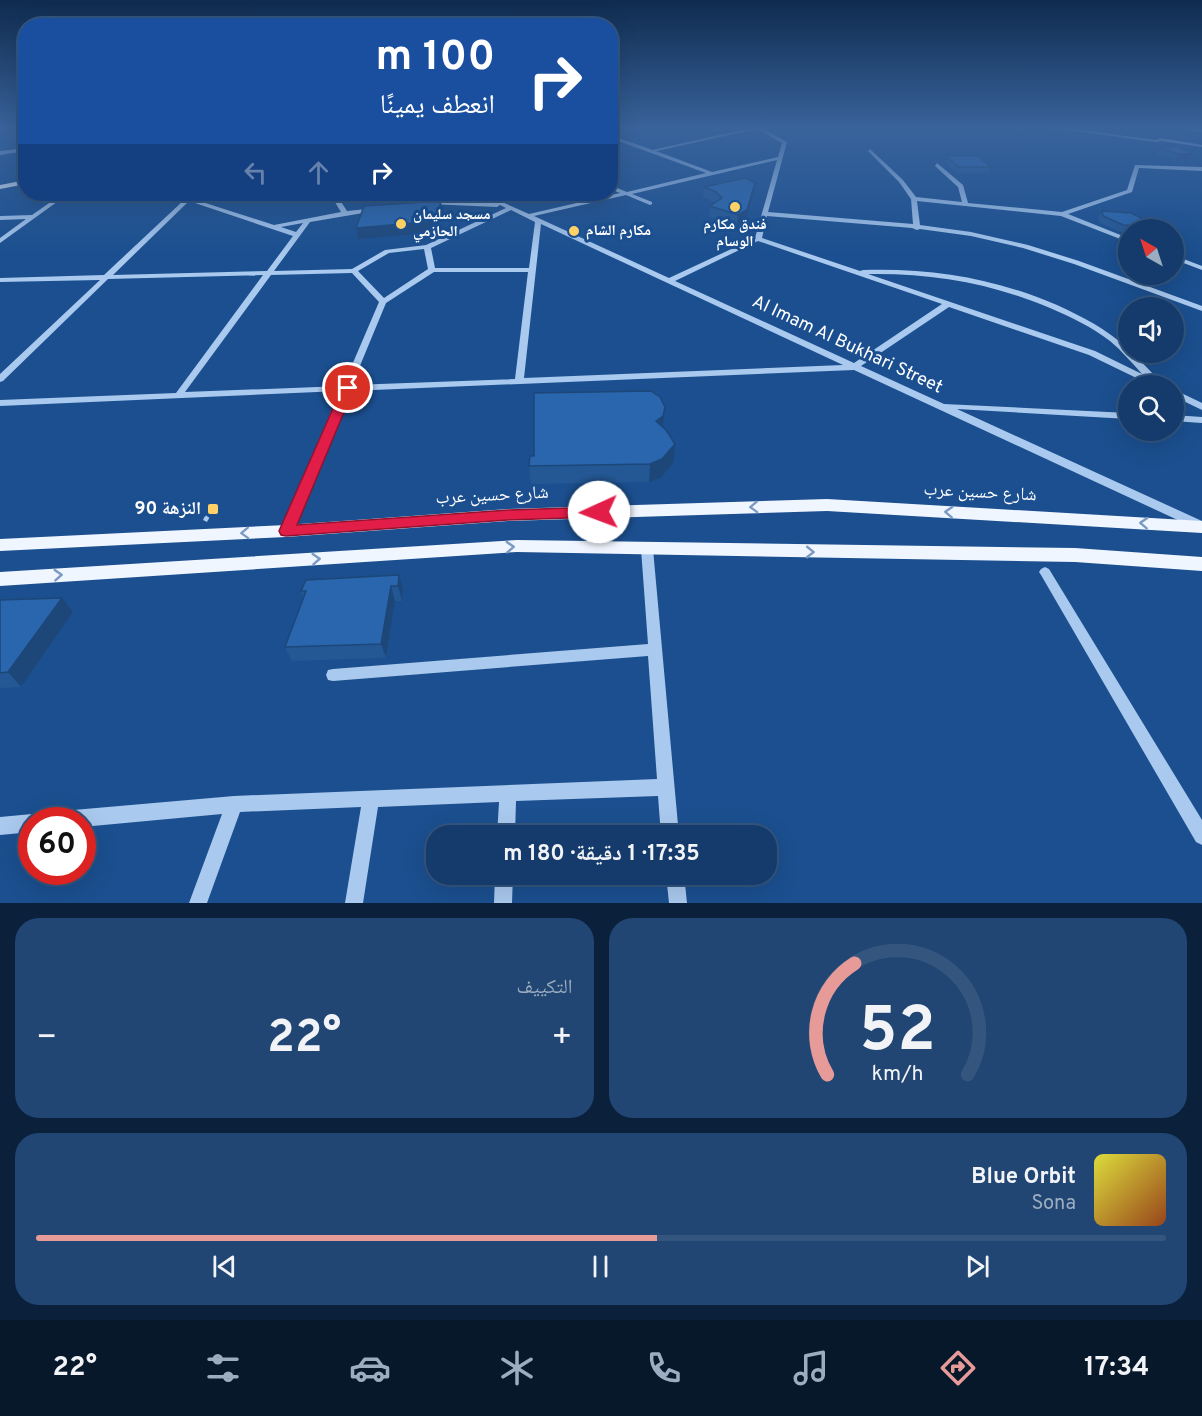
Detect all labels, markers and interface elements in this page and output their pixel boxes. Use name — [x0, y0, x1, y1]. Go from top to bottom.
text: 100 m — [376, 32, 495, 85]
icon: right — [516, 42, 594, 120]
text: انعطف يمينًا — [380, 89, 495, 123]
icon: left — [239, 156, 272, 189]
icon: ahead — [302, 156, 335, 189]
icon: right — [365, 156, 398, 189]
marker: فندق مكارم الوسام — [728, 200, 742, 214]
place label: مسجد سليمان الحازمي — [413, 206, 491, 242]
place label: فندق مكارم الوسام — [703, 216, 767, 252]
marker: مسجد سليمان الحازمي — [394, 217, 408, 231]
north arrow — [1118, 219, 1184, 285]
map controls — [1118, 219, 1184, 441]
place label: مكارم الشام — [586, 222, 651, 241]
marker: مكارم الشام — [567, 224, 581, 238]
street label: Al Imam Al Bukhari Street — [748, 291, 946, 399]
button: sound — [1118, 297, 1184, 363]
pin — [322, 362, 373, 413]
icon: arrive — [331, 371, 364, 404]
button: search — [1118, 375, 1184, 441]
street label: شارع حسين عرب — [923, 479, 1037, 507]
position arrow — [567, 480, 631, 544]
street label: شارع حسين عرب — [435, 482, 549, 510]
place label: النزهة 90 — [134, 498, 201, 521]
one-way arrow — [750, 501, 759, 513]
marker: النزهة 90 — [206, 502, 220, 516]
one-way arrow — [944, 505, 953, 518]
one-way arrow — [1139, 517, 1148, 530]
one-way arrow — [240, 526, 249, 539]
one-way arrow — [506, 541, 515, 554]
one-way arrow — [806, 546, 815, 558]
one-way arrow — [311, 553, 320, 566]
one-way arrow — [54, 569, 63, 582]
speed limit sign: 60 — [18, 807, 96, 885]
text: 17:35 · 1 دقيقة · 180 m — [503, 841, 700, 868]
text: التكييف — [516, 975, 573, 1001]
text: 52 — [860, 994, 936, 1073]
text: 22° — [267, 1011, 341, 1068]
text: − — [36, 1018, 57, 1060]
text: + — [551, 1018, 572, 1060]
text: km/h — [872, 1061, 924, 1088]
text: Blue Orbit — [971, 1164, 1076, 1191]
text: Sona — [1031, 1191, 1076, 1217]
icon: previous — [208, 1250, 241, 1283]
icon: pause — [584, 1250, 617, 1283]
icon: next — [961, 1250, 994, 1283]
icon: filters — [202, 1347, 244, 1389]
icon: car — [349, 1347, 391, 1389]
icon: climate — [496, 1347, 538, 1389]
icon: phone — [643, 1347, 685, 1389]
icon: music — [790, 1347, 832, 1389]
icon: directions — [937, 1347, 979, 1389]
text: 22° — [53, 1351, 97, 1385]
text: 17:34 — [1084, 1351, 1149, 1385]

